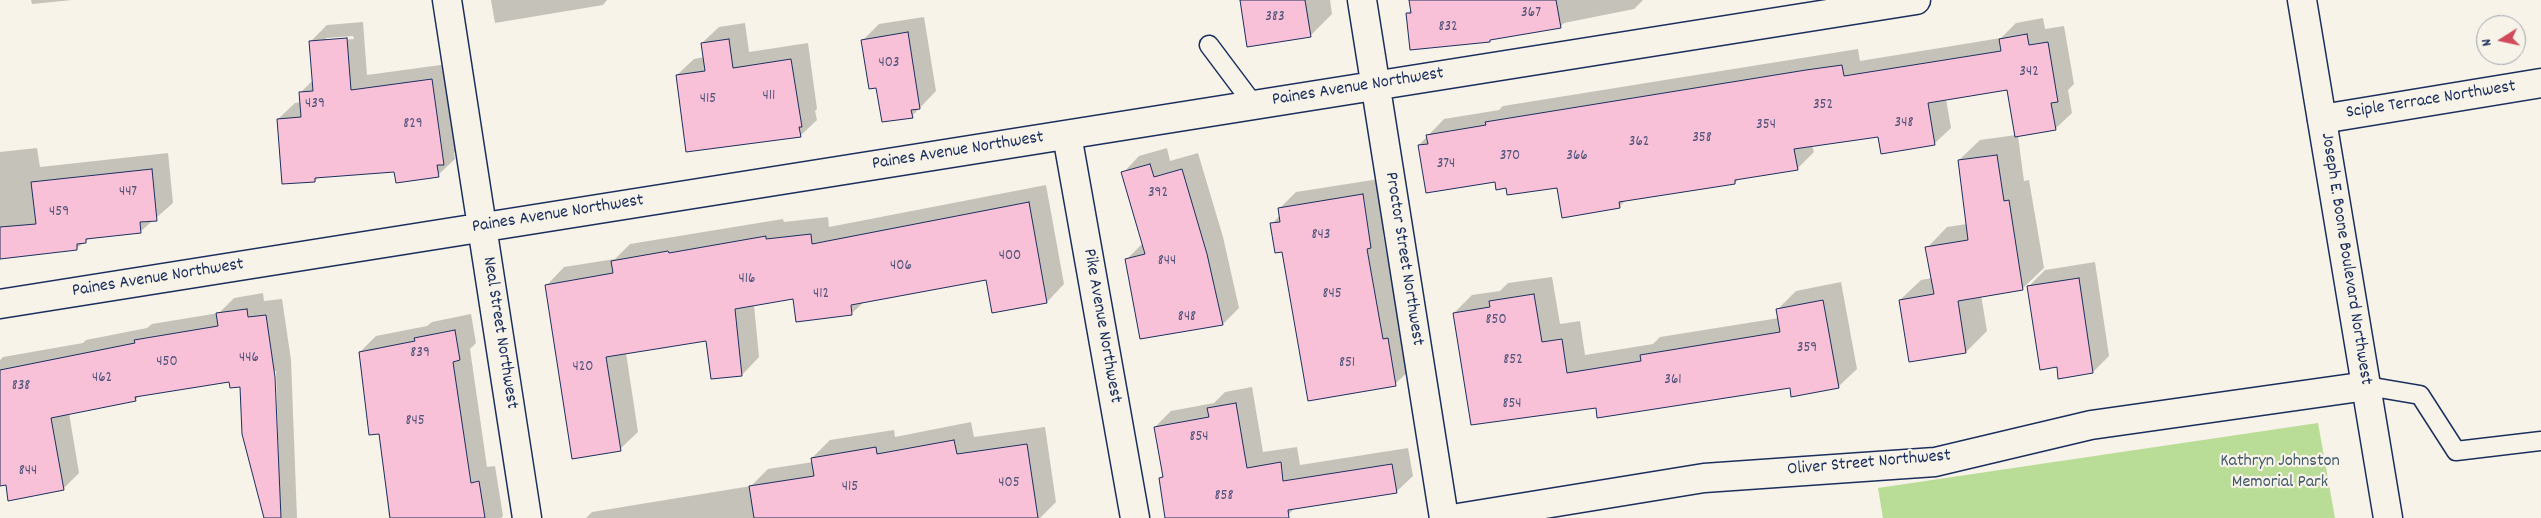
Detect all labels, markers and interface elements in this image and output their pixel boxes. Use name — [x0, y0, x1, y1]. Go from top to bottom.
house number: 367 — [1521, 5, 1541, 23]
house number: 383 — [1265, 9, 1285, 27]
north arrow — [2476, 15, 2526, 65]
house number: 832 — [1438, 19, 1458, 37]
text: N — [2477, 37, 2498, 48]
house number: 403 — [878, 55, 900, 73]
street label: Paines Avenue Northwest — [1271, 64, 1445, 112]
house number: 342 — [2019, 64, 2039, 82]
street label: Sciple Terrace Northwest — [2345, 77, 2517, 125]
house number: 411 — [763, 88, 775, 106]
house number: 415 — [700, 91, 716, 109]
house number: 439 — [305, 96, 325, 114]
house number: 352 — [1813, 97, 1833, 115]
house number: 348 — [1895, 115, 1913, 133]
house number: 829 — [403, 116, 423, 134]
house number: 354 — [1756, 117, 1776, 135]
street label: Paines Avenue Northwest — [871, 128, 1045, 176]
house number: 358 — [1692, 130, 1712, 148]
street label: Joseph E. Boone Boulevard Northwest — [2314, 131, 2376, 387]
house number: 362 — [1629, 134, 1649, 152]
house number: 370 — [1500, 148, 1520, 166]
house number: 366 — [1566, 148, 1588, 166]
house number: 374 — [1437, 156, 1455, 174]
street label: Proctor Street Northwest — [1379, 171, 1427, 347]
house number: 447 — [119, 184, 137, 202]
house number: 392 — [1148, 185, 1168, 203]
street label: Paines Avenue Northwest — [471, 191, 645, 239]
house number: 459 — [49, 204, 69, 222]
house number: 843 — [1312, 227, 1330, 245]
street label: Pike Avenue Northwest — [1077, 247, 1125, 405]
house number: 400 — [999, 248, 1021, 266]
house number: 844 — [1158, 253, 1176, 271]
street label: Paines Avenue Northwest — [71, 255, 245, 303]
street label: Neal Street Northwest — [476, 255, 522, 411]
house number: 406 — [890, 258, 912, 276]
house number: 416 — [739, 271, 755, 289]
house number: 412 — [813, 286, 829, 304]
house number: 845 — [1322, 286, 1342, 304]
house number: 848 — [1178, 309, 1196, 327]
house number: 850 — [1485, 312, 1507, 330]
house number: 359 — [1797, 340, 1817, 358]
house number: 839 — [410, 345, 430, 363]
house number: 446 — [239, 350, 259, 368]
house number: 852 — [1503, 352, 1523, 370]
house number: 450 — [156, 354, 178, 372]
house number: 851 — [1339, 355, 1355, 373]
house number: 420 — [573, 359, 593, 377]
house number: 462 — [92, 370, 112, 388]
house number: 361 — [1664, 372, 1682, 390]
house number: 838 — [12, 378, 30, 396]
house number: 854 — [1502, 396, 1522, 414]
house number: 845 — [405, 413, 425, 431]
house number: 854 — [1189, 429, 1209, 447]
street label: Oliver Street Northwest — [1786, 446, 1952, 482]
park label: Kathryn Johnston Memorial Park — [2220, 452, 2340, 494]
house number: 844 — [19, 463, 37, 481]
house number: 405 — [998, 475, 1020, 493]
house number: 415 — [842, 479, 858, 497]
house number: 858 — [1215, 488, 1233, 506]

